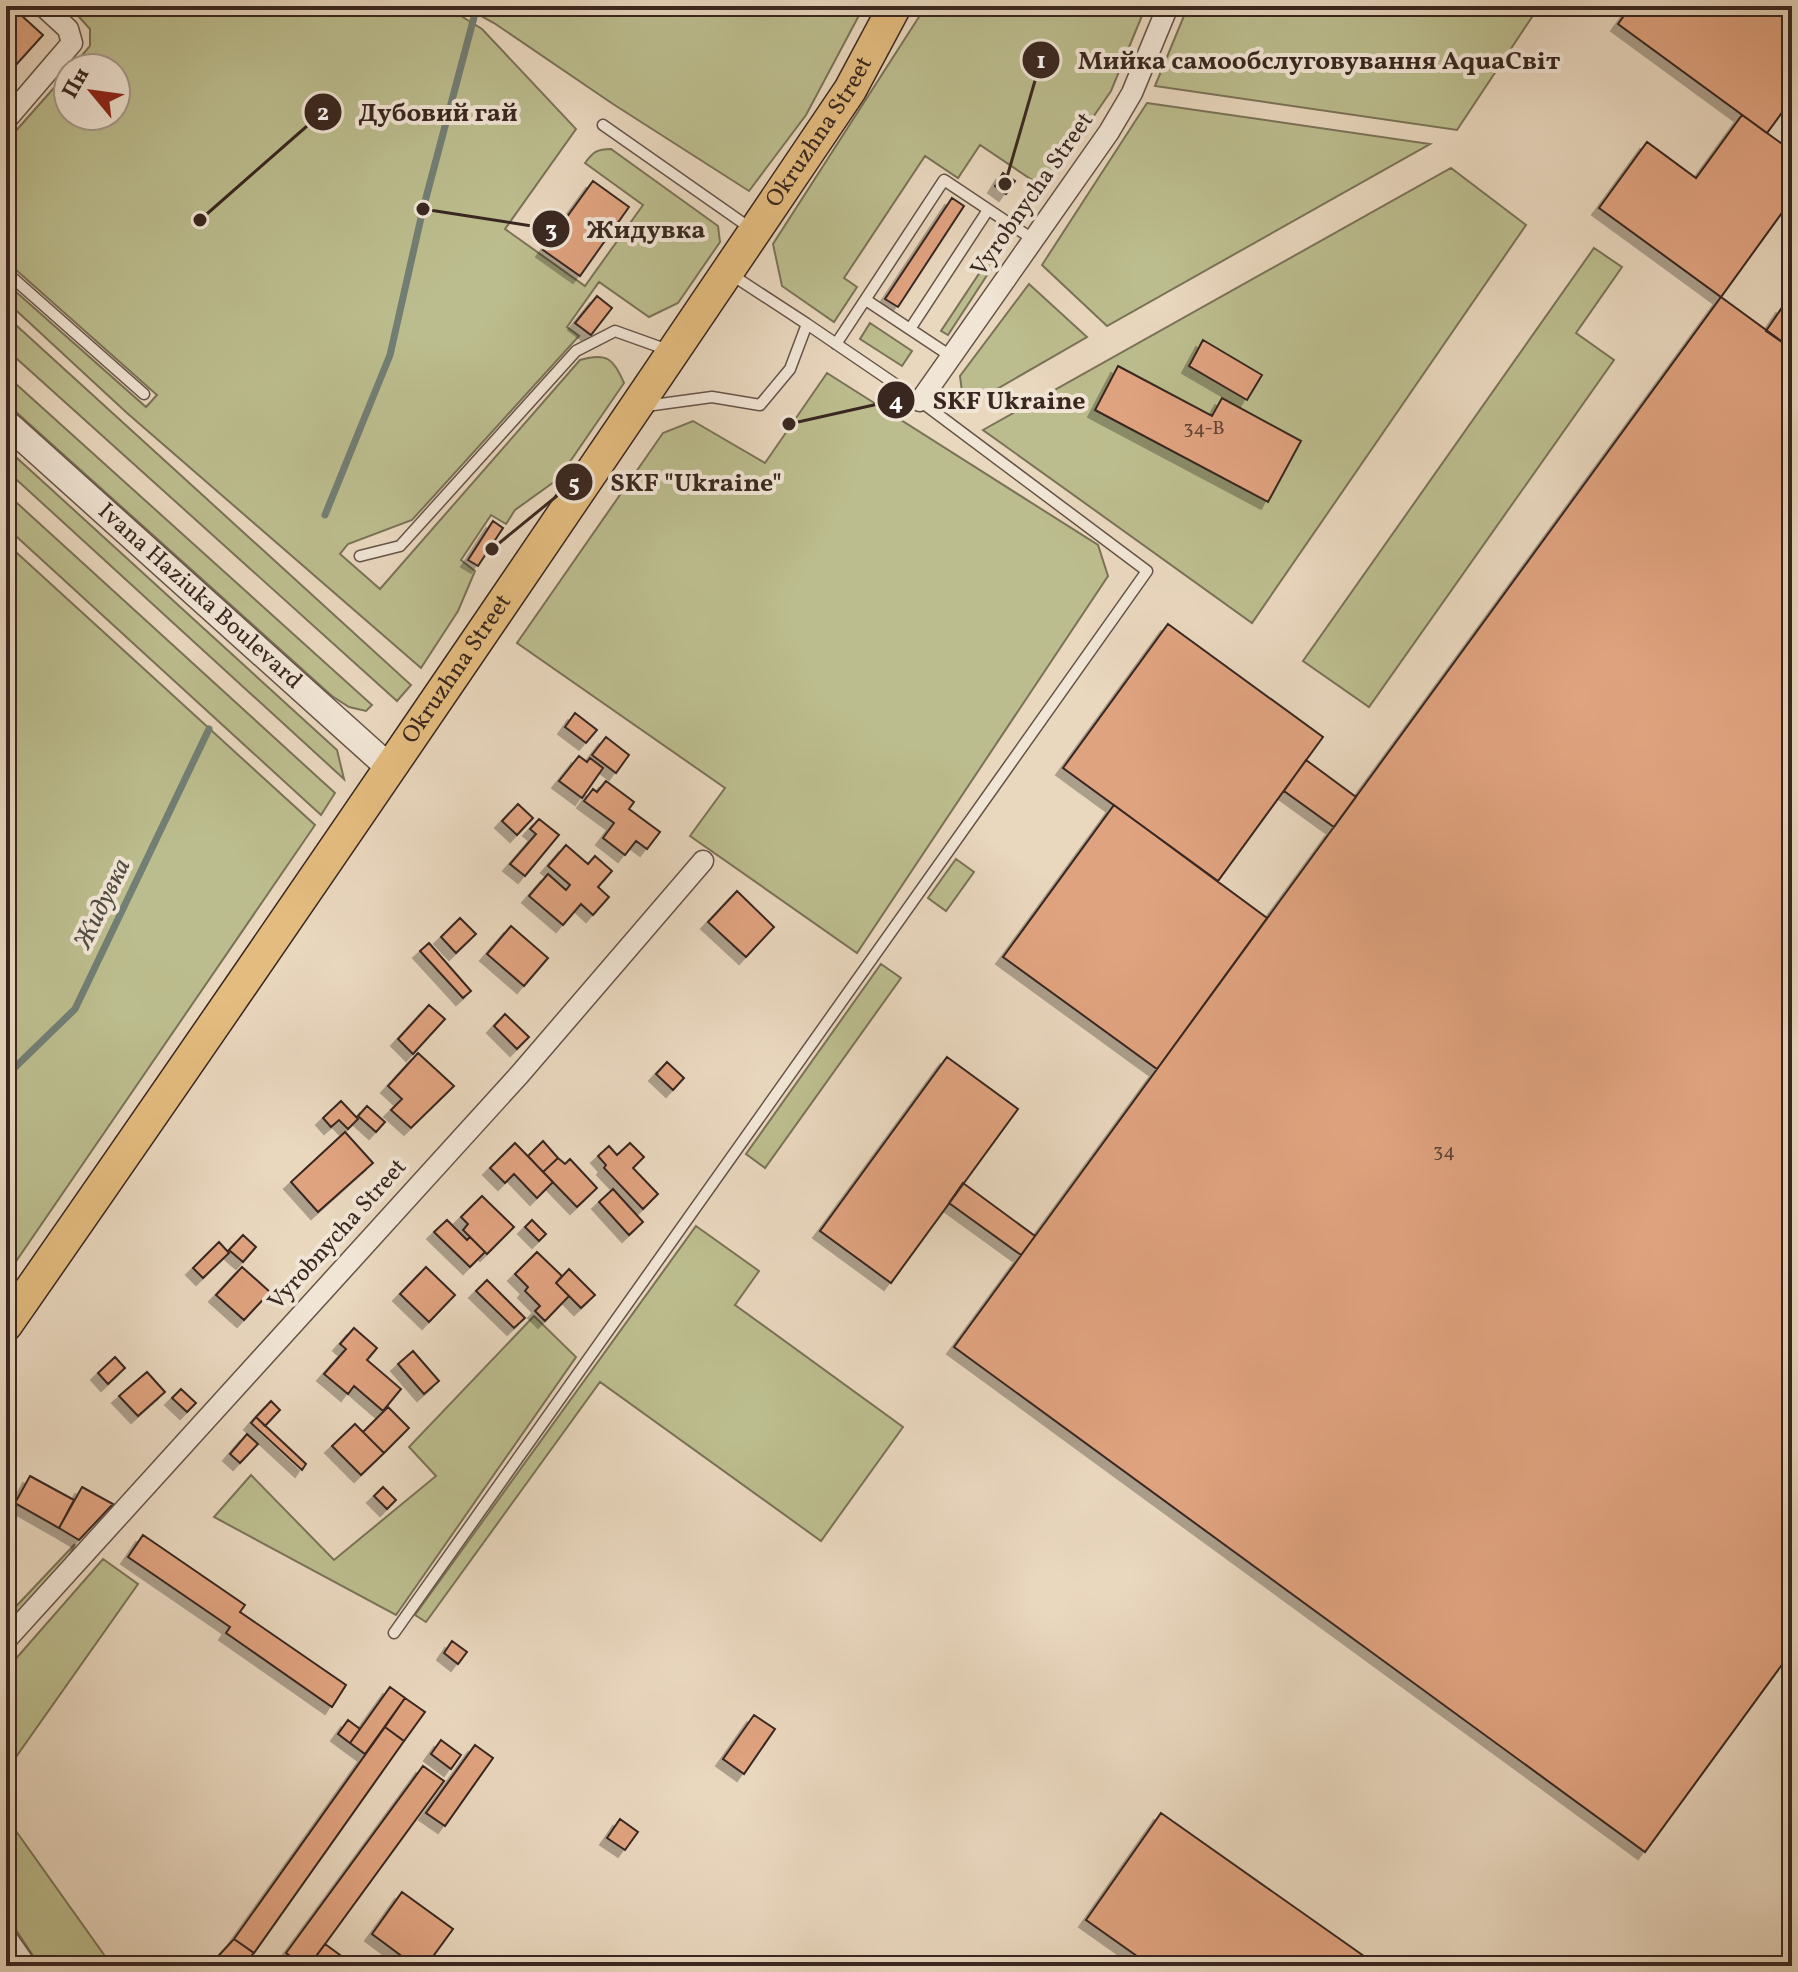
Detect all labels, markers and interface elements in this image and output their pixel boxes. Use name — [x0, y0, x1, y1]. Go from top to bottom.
callout: Мийка самообслуговування AquaСвіт — [1021, 35, 1576, 85]
text: Мийка самообслуговування AquaСвіт — [1078, 44, 1561, 80]
text: 1 — [1036, 45, 1046, 79]
street label: Okruzhna Street — [758, 51, 882, 215]
north arrow — [52, 52, 132, 132]
text: Пн — [56, 62, 98, 105]
callout: Дубовий гай — [303, 87, 534, 137]
text: Дубовий гай — [358, 96, 518, 132]
text: 2 — [317, 97, 329, 131]
street label: Vyrobnycha Street — [964, 106, 1102, 284]
callout: Жидувка — [531, 204, 722, 254]
text: Жидувка — [587, 213, 705, 249]
text: 3 — [545, 214, 557, 248]
callout: SKF Ukraine — [876, 375, 1102, 425]
text: SKF Ukraine — [932, 384, 1086, 420]
text: 4 — [889, 386, 903, 420]
house number: 34-В — [1183, 415, 1225, 443]
callout: SKF "Ukraine" — [554, 457, 798, 507]
text: SKF "Ukraine" — [610, 466, 782, 502]
text: 5 — [568, 468, 580, 502]
street label: Ivana Haziuka Boulevard — [90, 496, 309, 698]
street label: Okruzhna Street — [394, 588, 521, 751]
water label: Жидувка — [65, 853, 140, 956]
house number: 34 — [1433, 1138, 1455, 1166]
street label: Vyrobnycha Street — [261, 1152, 415, 1318]

